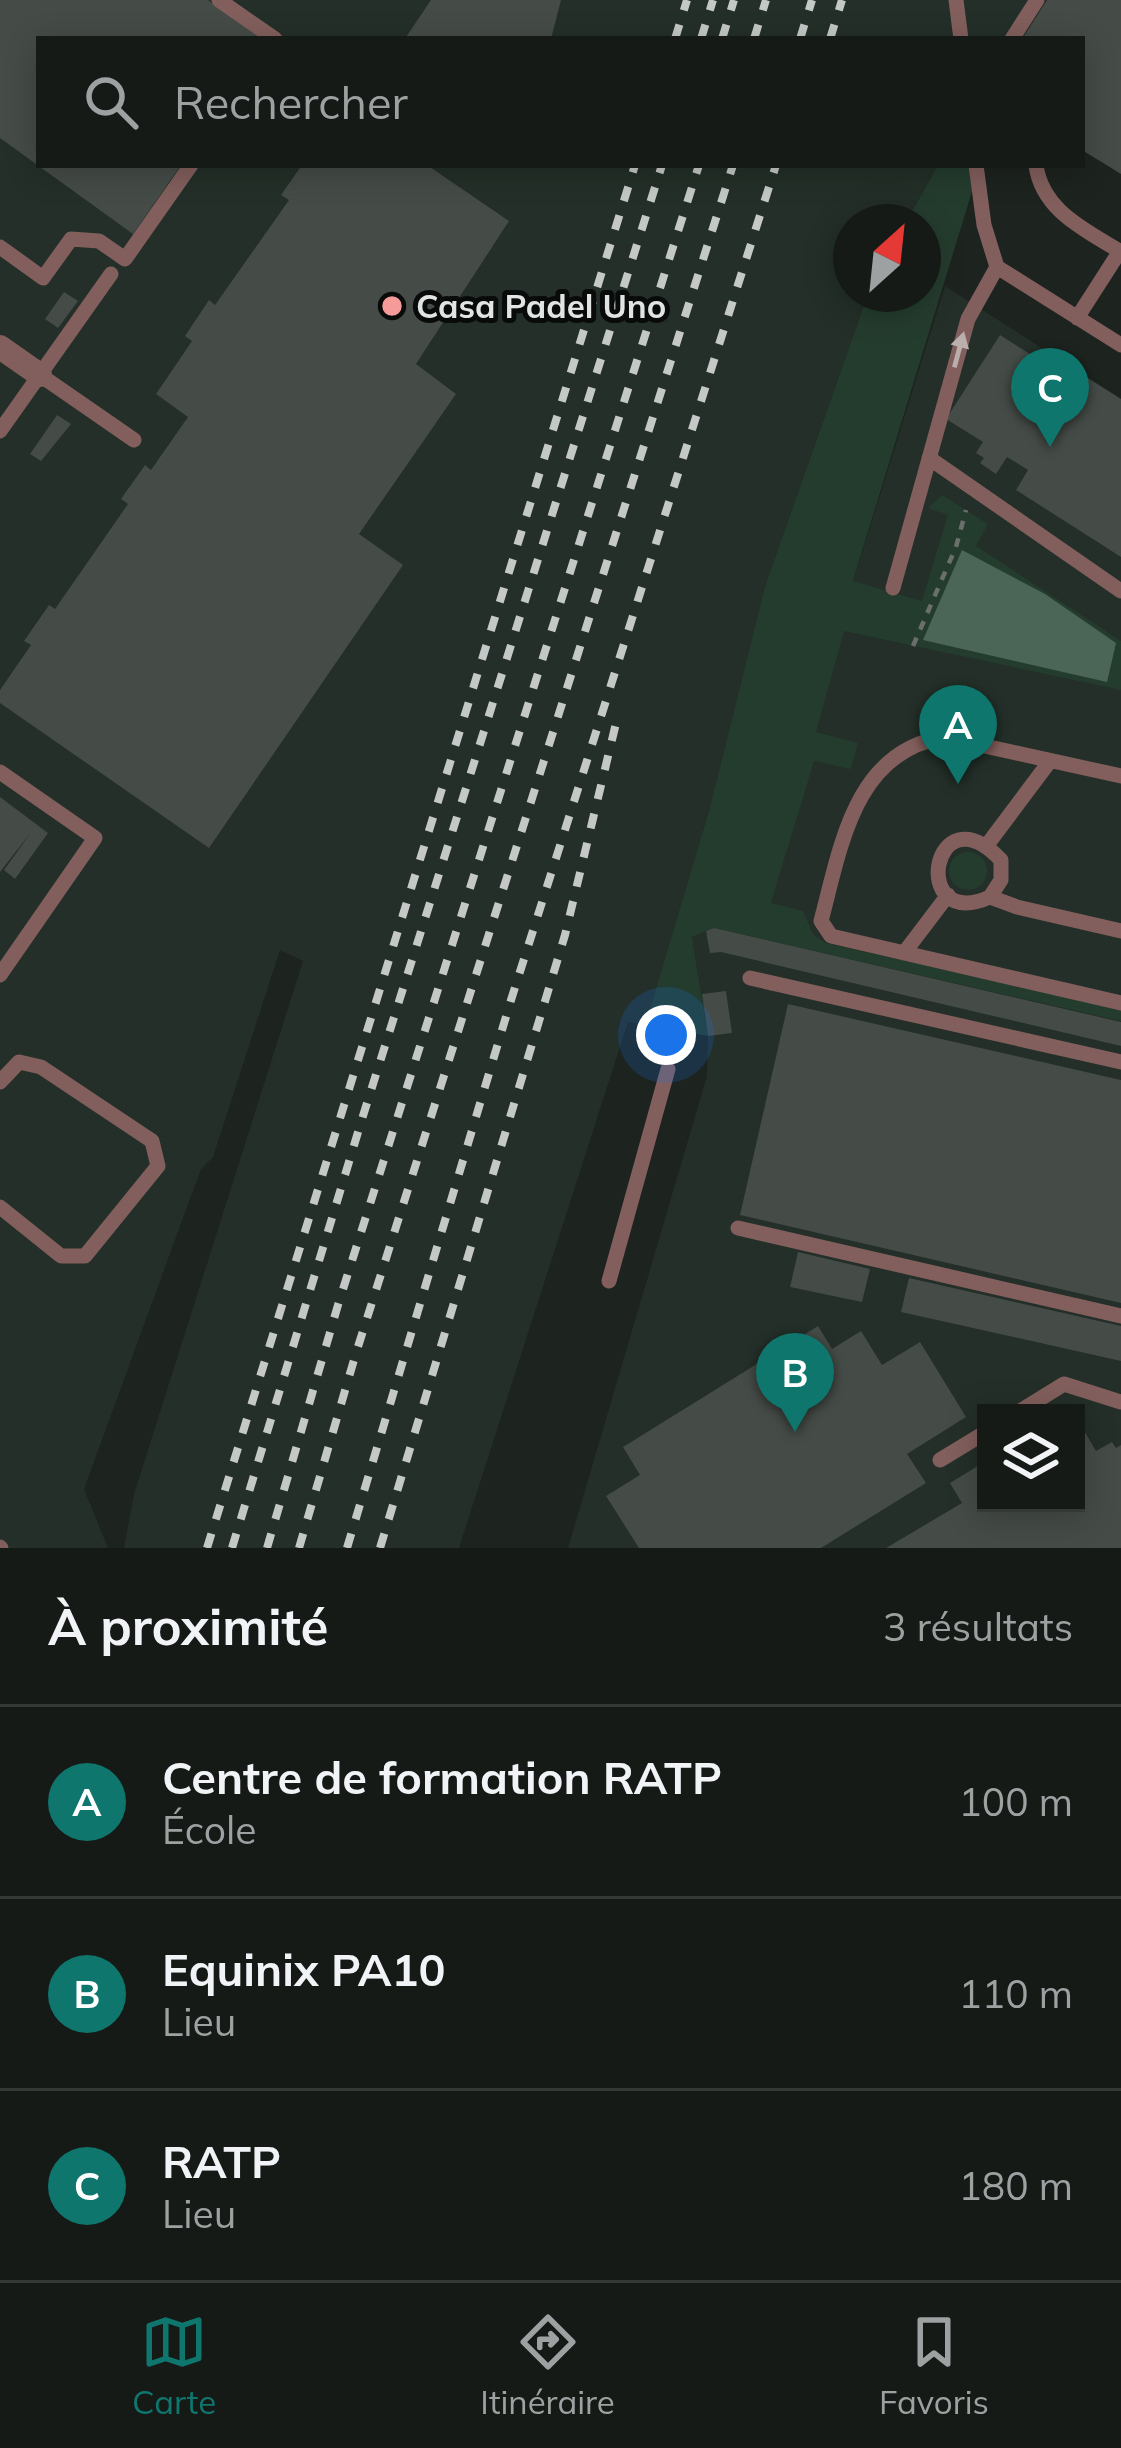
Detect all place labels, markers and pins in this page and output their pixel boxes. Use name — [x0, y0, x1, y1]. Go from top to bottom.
place label: Casa Padel Uno — [416, 285, 666, 326]
marker: Casa Padel Uno — [379, 293, 405, 319]
pin: C — [1011, 348, 1089, 447]
pin: A — [919, 685, 997, 784]
pin: B — [756, 1333, 834, 1432]

